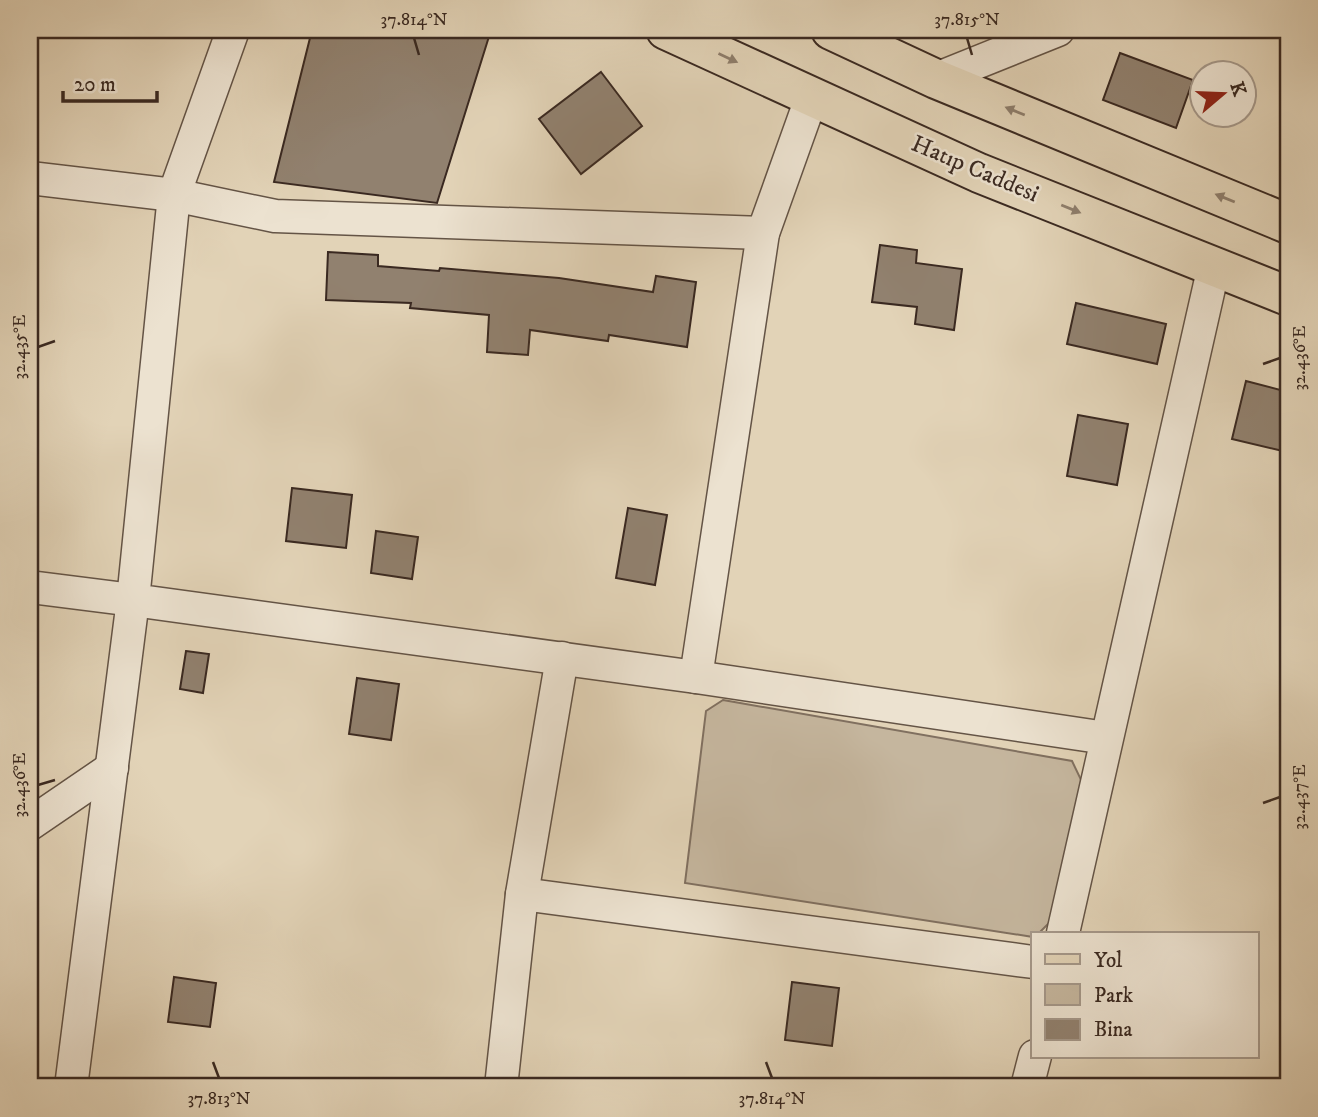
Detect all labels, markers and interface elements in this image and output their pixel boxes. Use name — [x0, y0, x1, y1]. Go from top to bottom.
text: 37.814°N — [381, 9, 448, 31]
text: 37.815°N — [934, 9, 1000, 31]
one-way arrow — [718, 52, 738, 64]
scale bar — [63, 60, 158, 104]
north arrow — [1188, 60, 1258, 130]
text: 20 m — [74, 72, 116, 98]
text: K — [1225, 79, 1251, 100]
one-way arrow — [1004, 106, 1025, 117]
street label: Hatıp Caddesi — [907, 129, 1043, 209]
one-way arrow — [1215, 192, 1235, 204]
one-way arrow — [1060, 204, 1081, 215]
text: 32.435°E — [9, 314, 31, 379]
text: 32.436°E — [1289, 325, 1311, 391]
text: 32.436°E — [9, 752, 31, 818]
text: 32.437°E — [1289, 764, 1311, 830]
legend — [1031, 932, 1258, 1058]
text: Yol — [1094, 948, 1123, 974]
text: Park — [1094, 983, 1134, 1009]
text: Bina — [1094, 1017, 1133, 1043]
text: 37.813°N — [187, 1088, 251, 1110]
text: 37.814°N — [739, 1088, 806, 1110]

